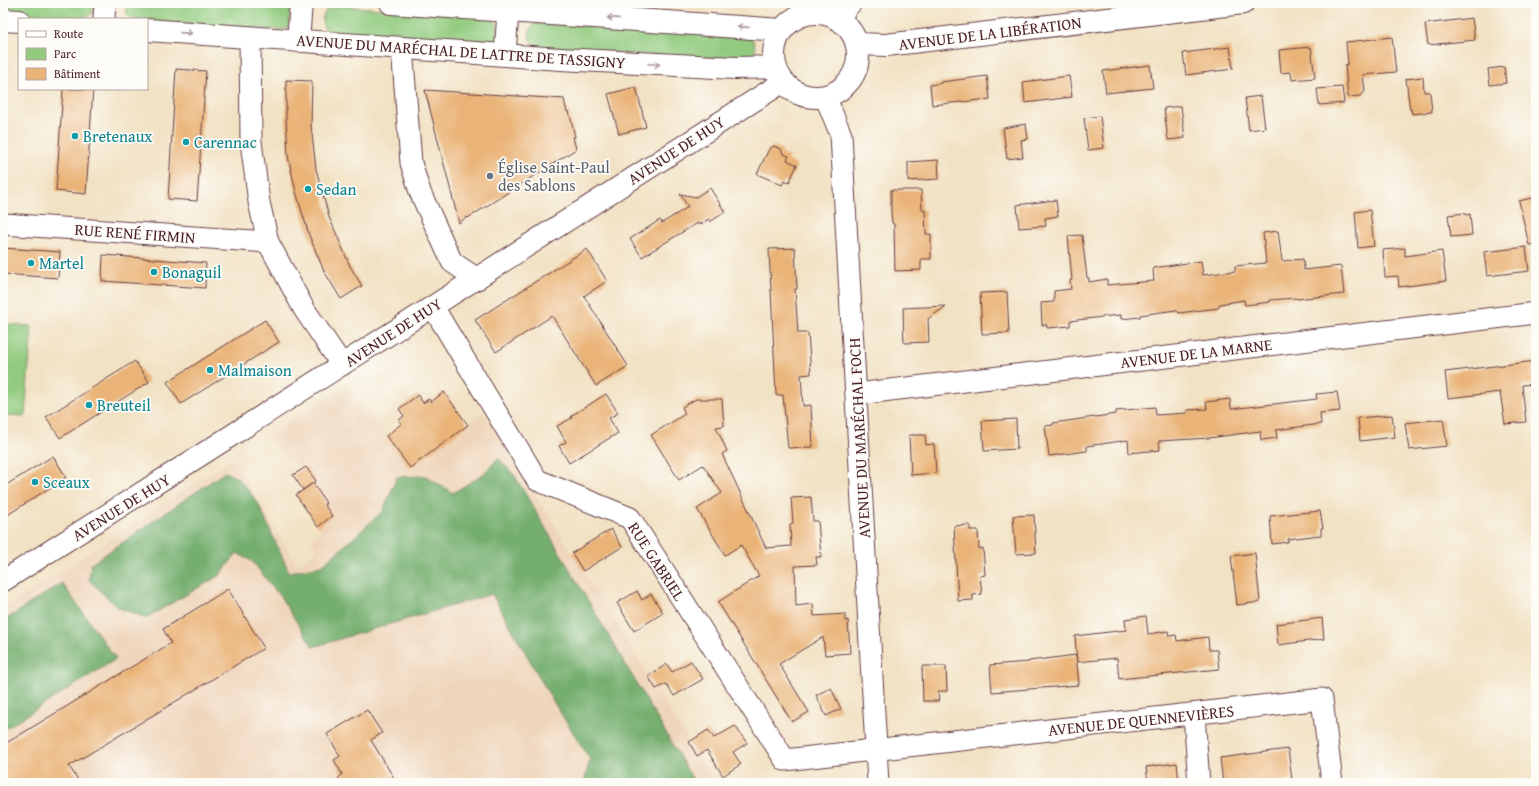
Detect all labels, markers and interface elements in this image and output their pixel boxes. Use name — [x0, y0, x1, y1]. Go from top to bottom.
street label: AVENUE DE LA LIBÉRATION — [897, 10, 1083, 56]
one-way arrow — [607, 15, 620, 22]
legend — [18, 18, 148, 90]
one-way arrow — [737, 23, 750, 30]
text: Route — [54, 25, 84, 42]
street label: AVENUE DU MARÉCHAL DE LATTRE DE TASSIGNY — [296, 28, 627, 75]
one-way arrow — [179, 29, 192, 36]
text: Parc — [54, 45, 77, 62]
one-way arrow — [647, 60, 660, 68]
text: Bâtiment — [54, 65, 101, 82]
street label: AVENUE DE HUY — [623, 109, 730, 190]
place label: Bretenaux — [83, 124, 153, 148]
place label: Carennac — [194, 130, 257, 154]
marker: Bretenaux — [70, 131, 80, 141]
marker: Carennac — [181, 137, 191, 147]
place label: Église Saint-Paul des Sablons — [498, 155, 610, 197]
marker: Église Saint-Paul des Sablons — [485, 171, 495, 181]
place label: Sedan — [316, 177, 356, 201]
marker: Sedan — [303, 184, 313, 194]
street label: RUE RENÉ FIRMIN — [74, 217, 197, 249]
place label: Martel — [39, 251, 84, 275]
marker: Martel — [26, 258, 36, 268]
place label: Bonaguil — [162, 260, 222, 284]
marker: Bonaguil — [149, 267, 159, 277]
street label: AVENUE DE HUY — [340, 291, 447, 372]
street label: AVENUE DE LA MARNE — [1119, 332, 1273, 374]
street label: AVENUE DU MARÉCHAL FOCH — [842, 337, 876, 539]
place label: Malmaison — [218, 358, 292, 382]
marker: Malmaison — [205, 365, 215, 375]
place label: Breuteil — [97, 393, 151, 417]
marker: Breuteil — [84, 400, 94, 410]
street label: AVENUE DE HUY — [67, 467, 175, 547]
place label: Sceaux — [43, 470, 91, 494]
marker: Sceaux — [30, 477, 40, 487]
street label: RUE GABRIEL — [623, 517, 692, 605]
street label: AVENUE DE QUENNEVIÈRES — [1047, 698, 1235, 742]

